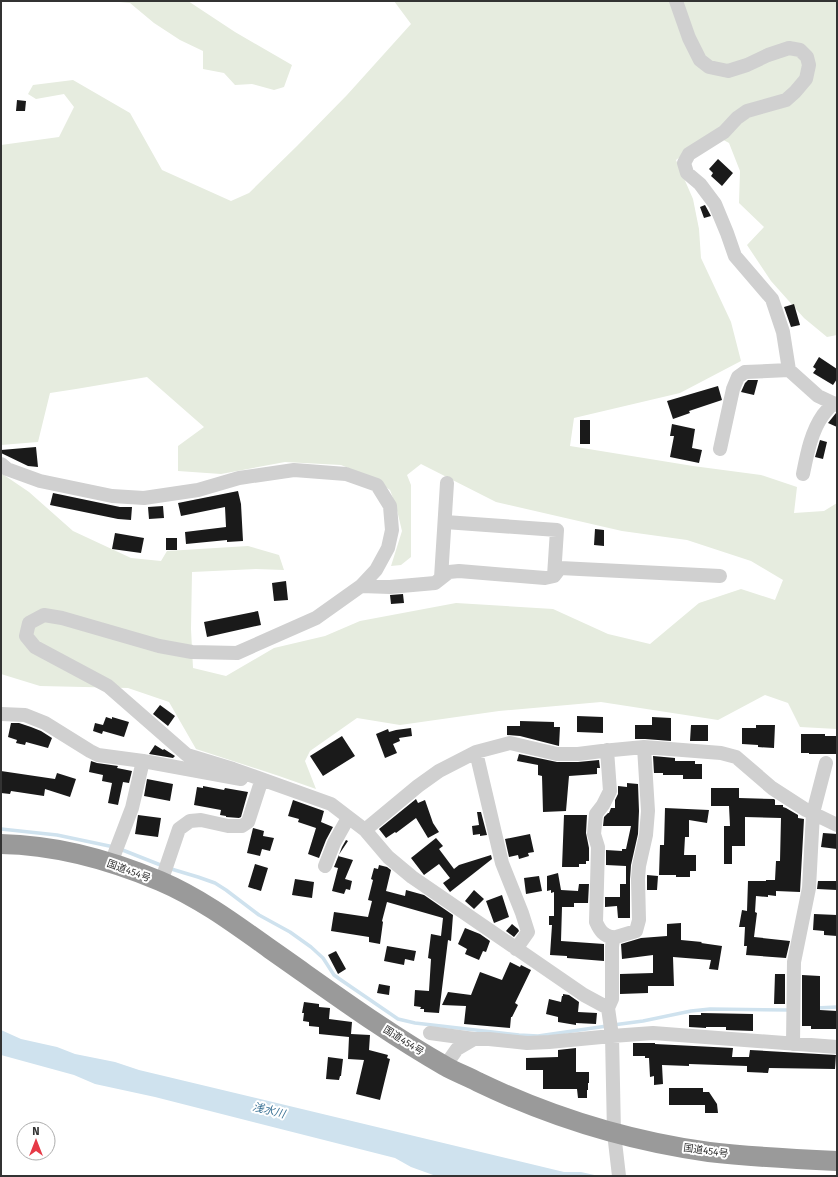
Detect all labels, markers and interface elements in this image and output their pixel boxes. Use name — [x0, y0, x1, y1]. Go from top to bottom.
street label: 国道454号 — [105, 858, 152, 884]
street label: 国道454号 — [381, 1024, 426, 1058]
water label: 浅水川 — [251, 1100, 287, 1121]
north arrow — [16, 1121, 56, 1161]
text: N — [32, 1125, 40, 1138]
street label: 国道454号 — [682, 1142, 729, 1160]

